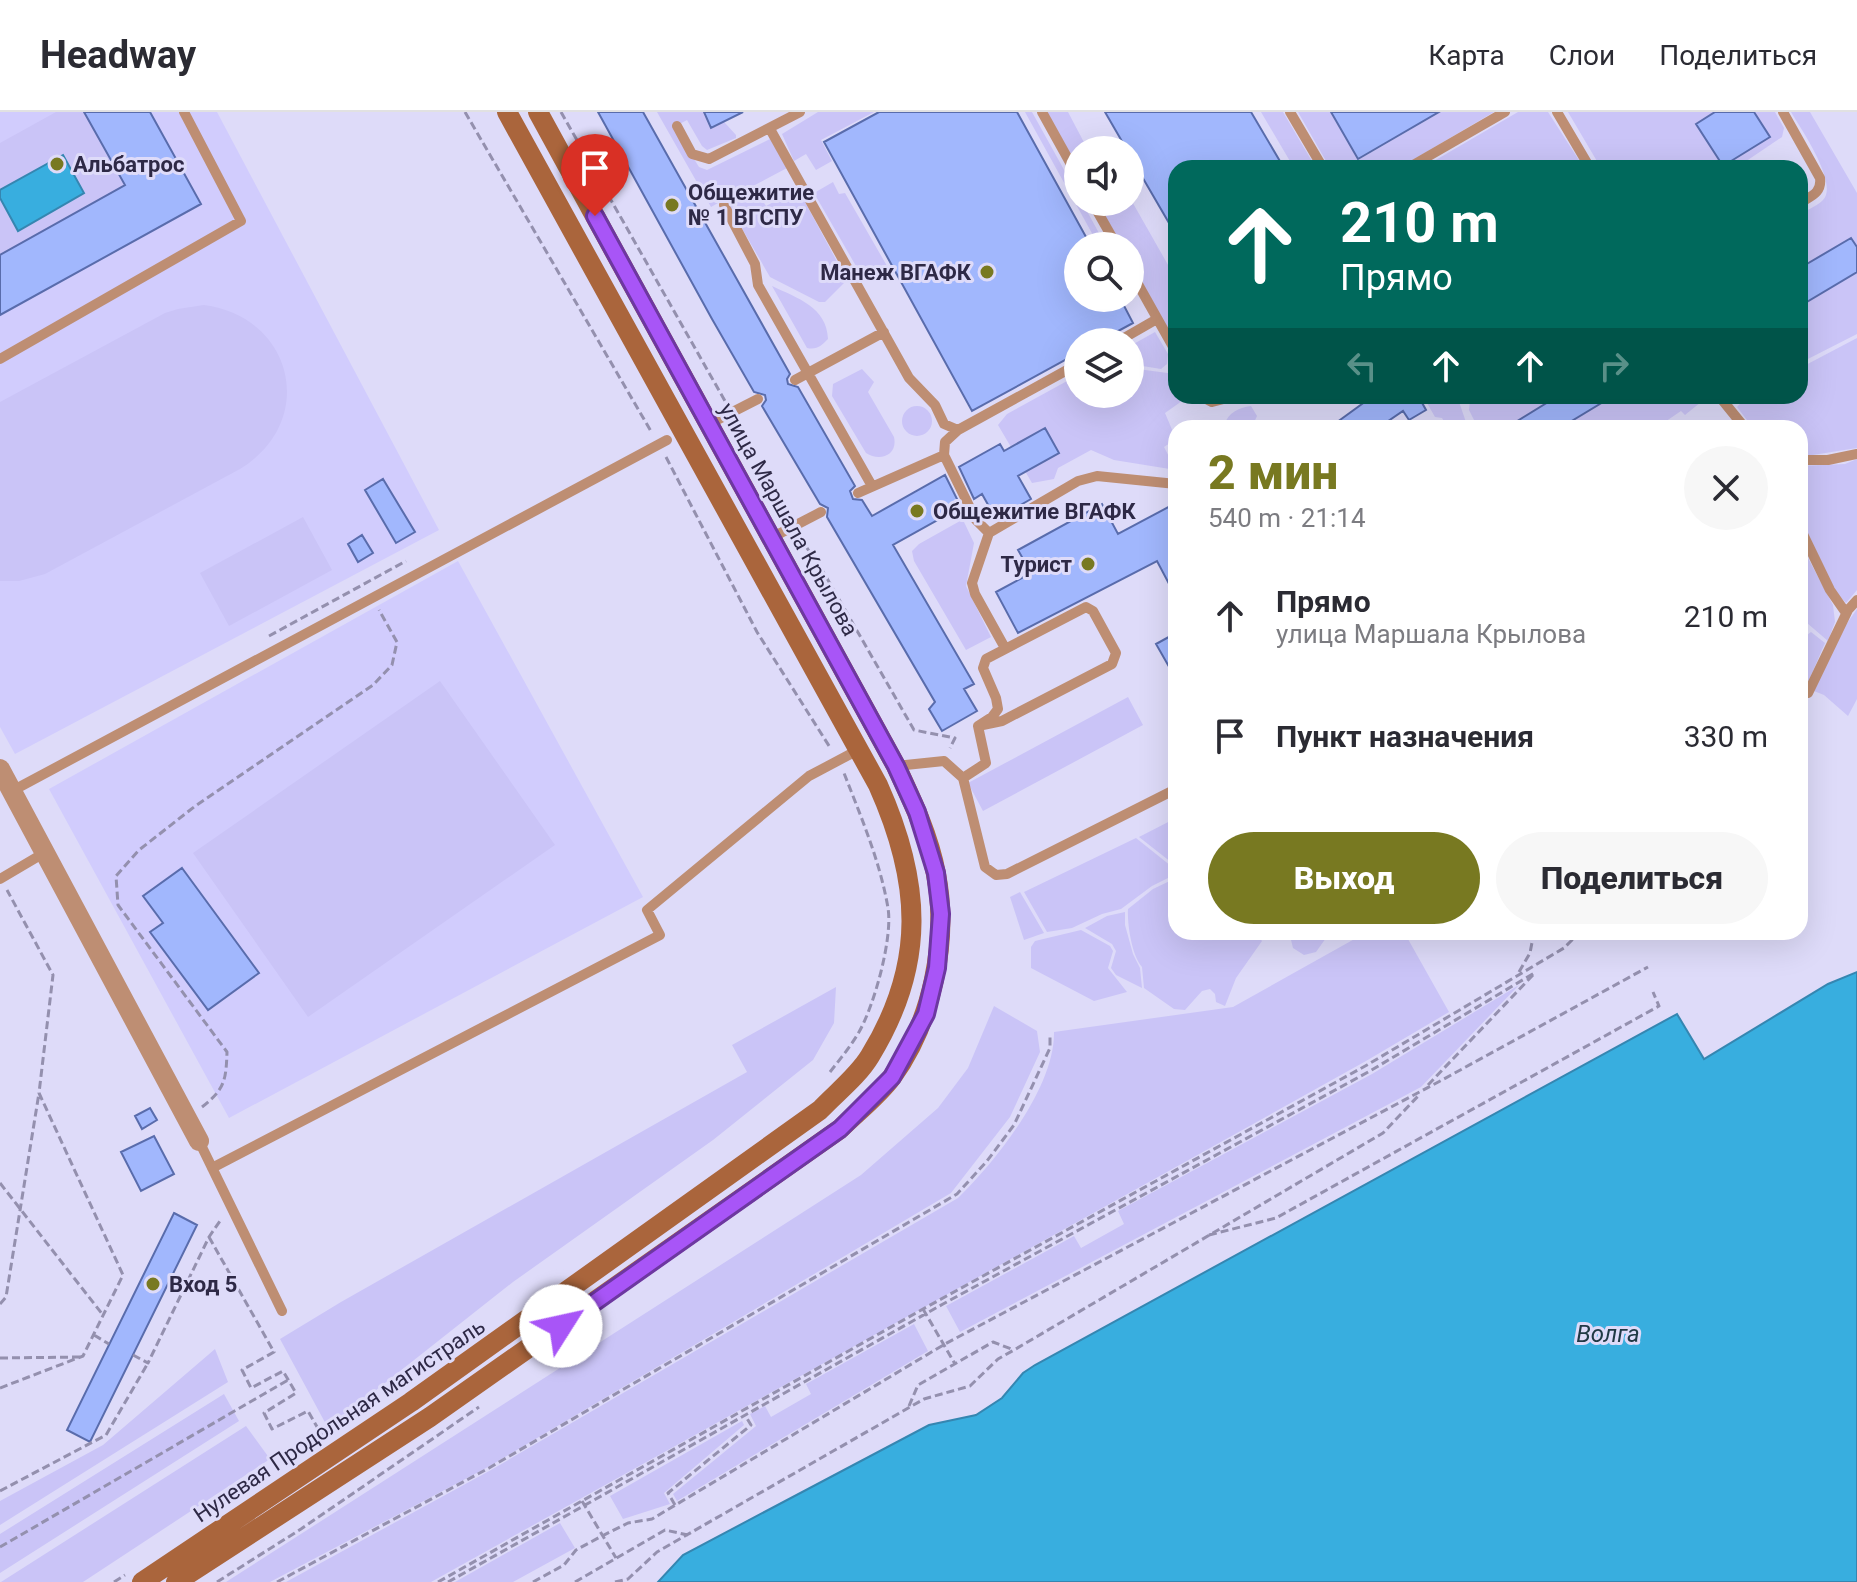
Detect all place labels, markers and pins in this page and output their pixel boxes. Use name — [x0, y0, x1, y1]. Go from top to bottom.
pin — [561, 134, 629, 216]
place label: Альбатрос — [73, 152, 184, 177]
marker: Альбатрос — [48, 155, 66, 173]
place label: Общежитие № 1 ВГСПУ — [688, 180, 814, 230]
marker: Общежитие № 1 ВГСПУ — [663, 196, 681, 214]
place label: Манеж ВГАФК — [820, 260, 972, 285]
marker: Манеж ВГАФК — [978, 263, 996, 281]
place label: Общежитие ВГАФК — [933, 499, 1136, 524]
marker: Общежитие ВГАФК — [908, 502, 926, 520]
place label: Турист — [1001, 552, 1072, 577]
marker: Турист — [1079, 555, 1097, 573]
place label: Вход 5 — [169, 1272, 238, 1297]
marker: Вход 5 — [144, 1275, 162, 1293]

